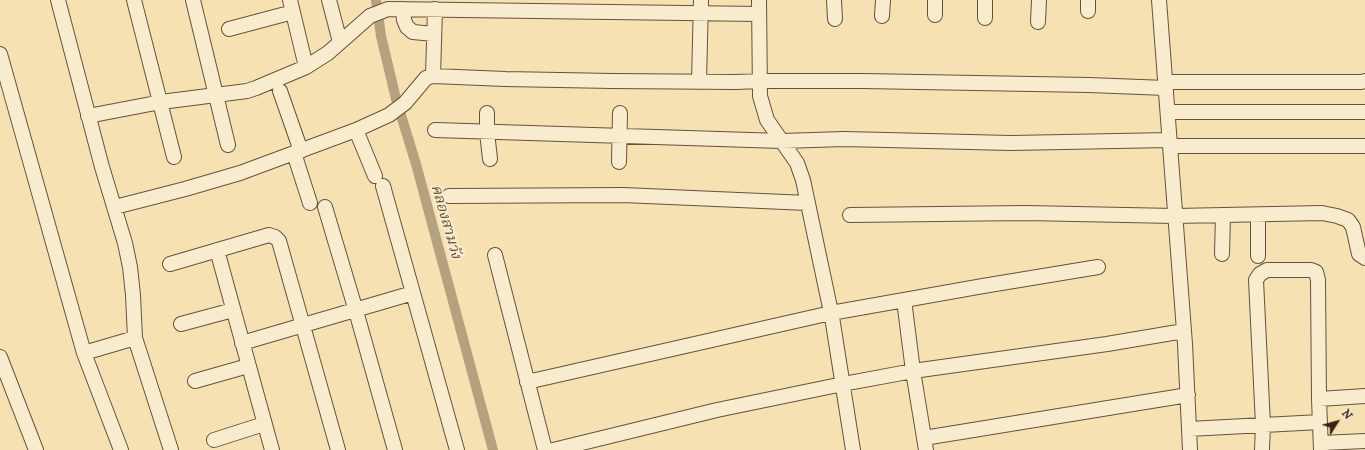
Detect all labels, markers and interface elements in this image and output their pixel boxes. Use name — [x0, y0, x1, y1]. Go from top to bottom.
water label: คลองสามวัง — [426, 183, 464, 261]
north arrow — [1317, 402, 1357, 442]
text: N — [1338, 407, 1355, 423]

